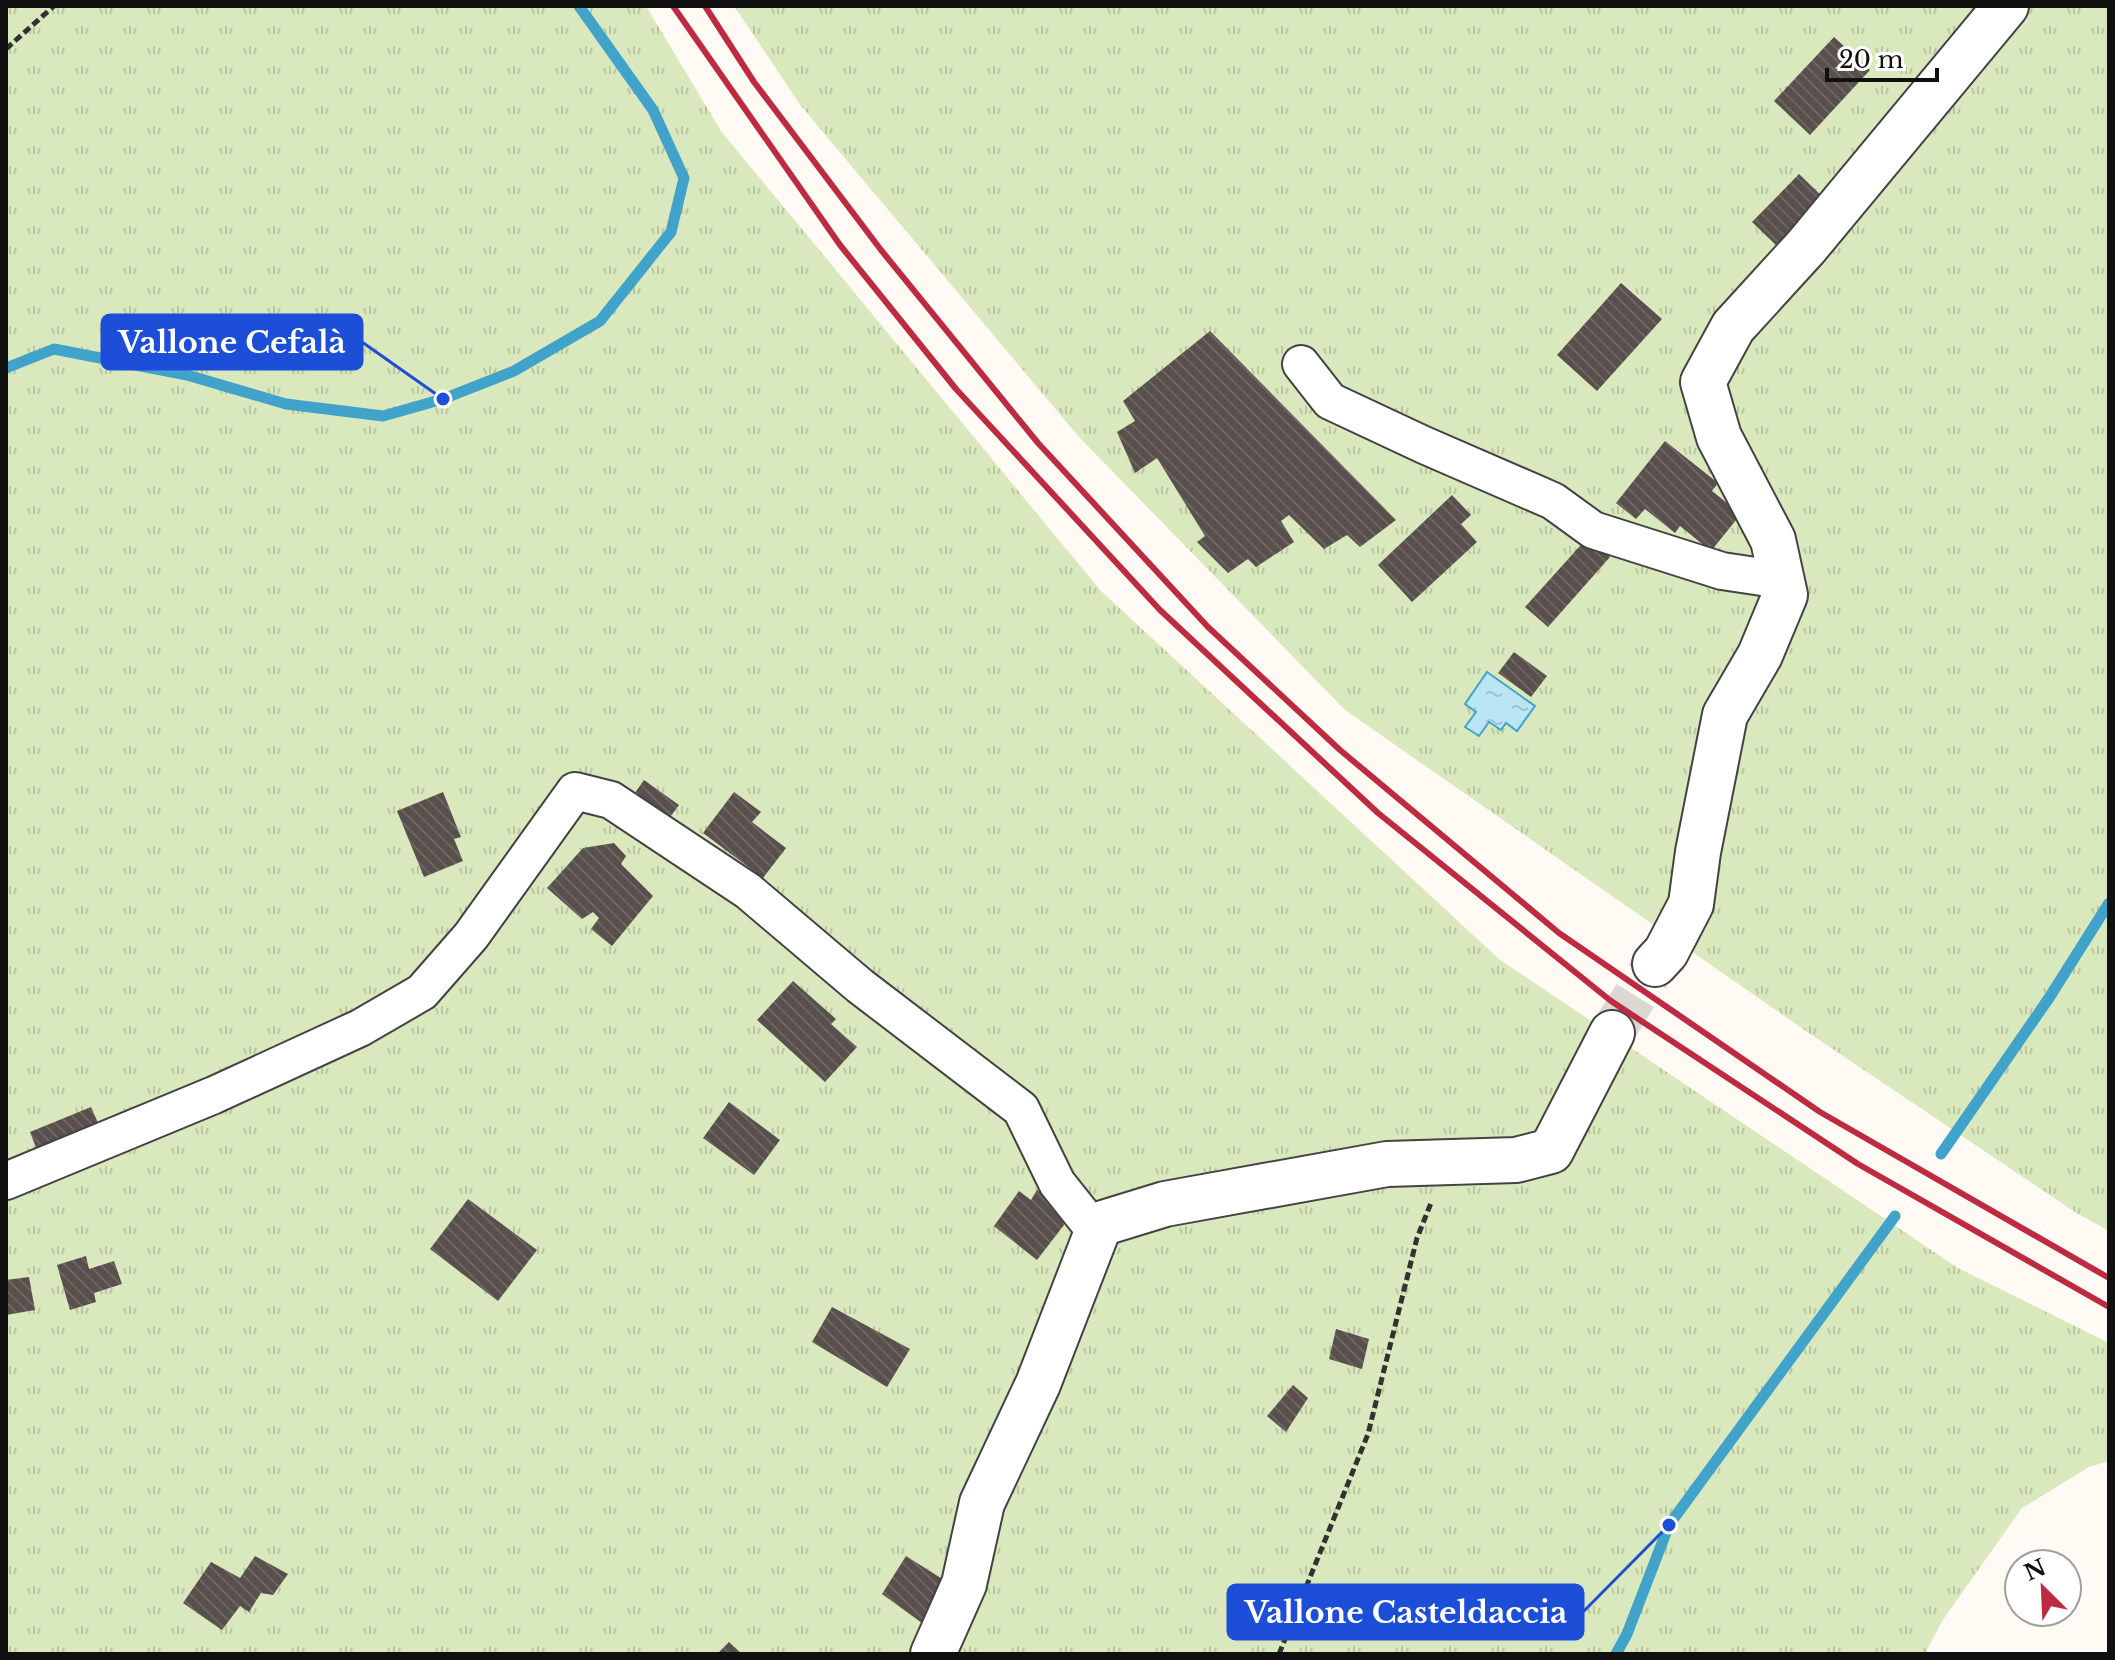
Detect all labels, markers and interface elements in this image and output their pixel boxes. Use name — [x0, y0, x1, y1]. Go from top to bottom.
scale bar — [1827, 32, 1937, 82]
text: 20 m — [1839, 45, 1904, 74]
callout: Vallone Cefalà — [102, 315, 362, 369]
text: Vallone Cefalà — [117, 324, 346, 361]
north arrow — [2003, 1548, 2083, 1628]
text: N — [2020, 1554, 2050, 1587]
callout: Vallone Casteldaccia — [1228, 1585, 1583, 1639]
text: Vallone Casteldaccia — [1244, 1594, 1567, 1631]

